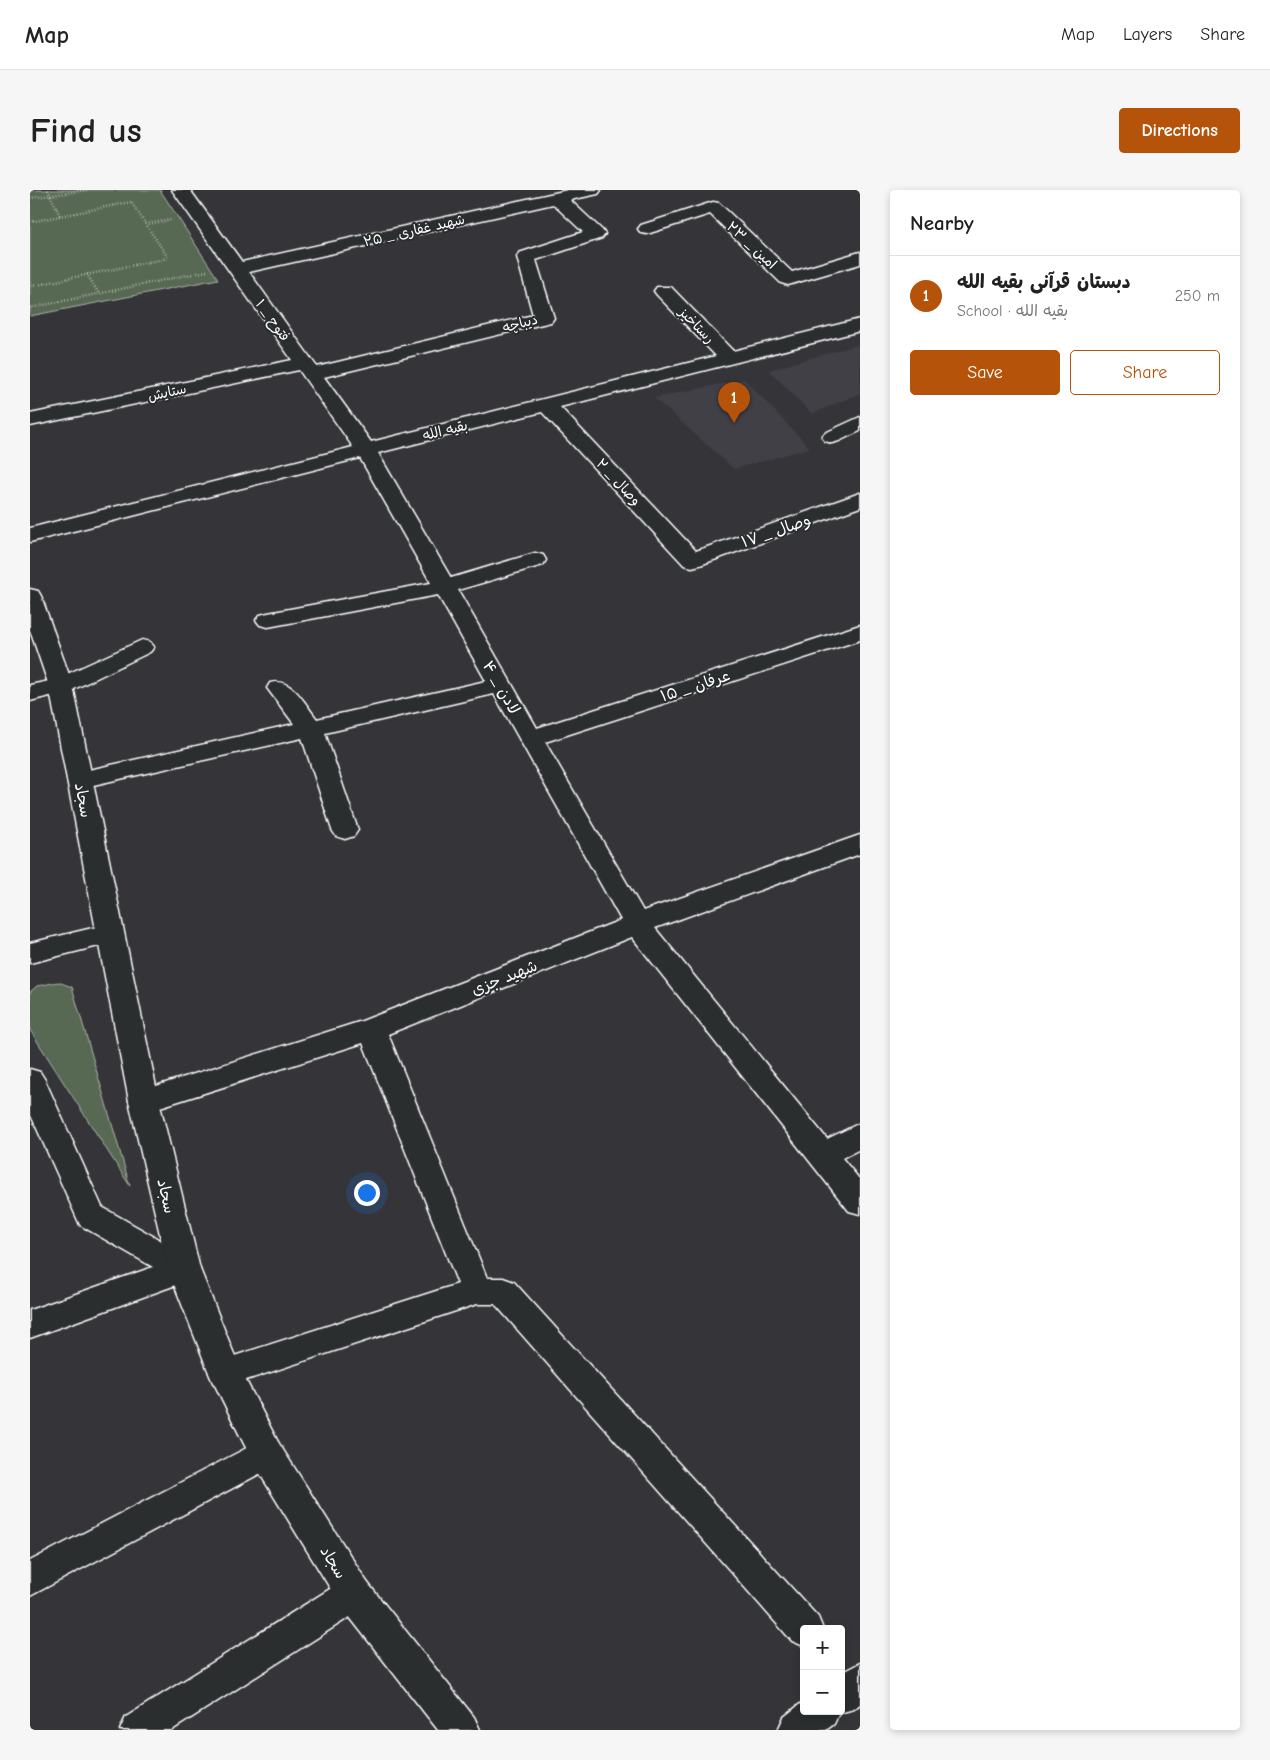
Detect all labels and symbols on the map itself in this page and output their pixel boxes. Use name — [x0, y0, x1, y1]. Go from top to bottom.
street label: شهید غفاری _ ۲۵ — [362, 211, 467, 250]
street label: امین _ ۲۳ — [723, 218, 780, 273]
street label: فتوح _ ۱ — [251, 296, 293, 345]
street label: رستاخیز — [675, 303, 718, 347]
street label: دیباچه — [501, 311, 540, 337]
street label: ستایش — [146, 380, 188, 405]
pin: 1 — [718, 382, 750, 423]
street label: بقیه الله — [421, 417, 469, 444]
street label: وصال _ ۲ — [593, 455, 645, 509]
street label: وصال _ ۱۷ — [739, 511, 814, 551]
street label: لادن _ ۴ — [479, 658, 523, 717]
street label: عرفان _ ۱۵ — [658, 666, 732, 706]
street label: سجاد — [71, 781, 95, 819]
street label: شهید جزی — [469, 957, 540, 999]
street label: سجاد — [153, 1177, 179, 1215]
your location — [354, 1180, 380, 1206]
street label: سجاد — [316, 1543, 350, 1582]

